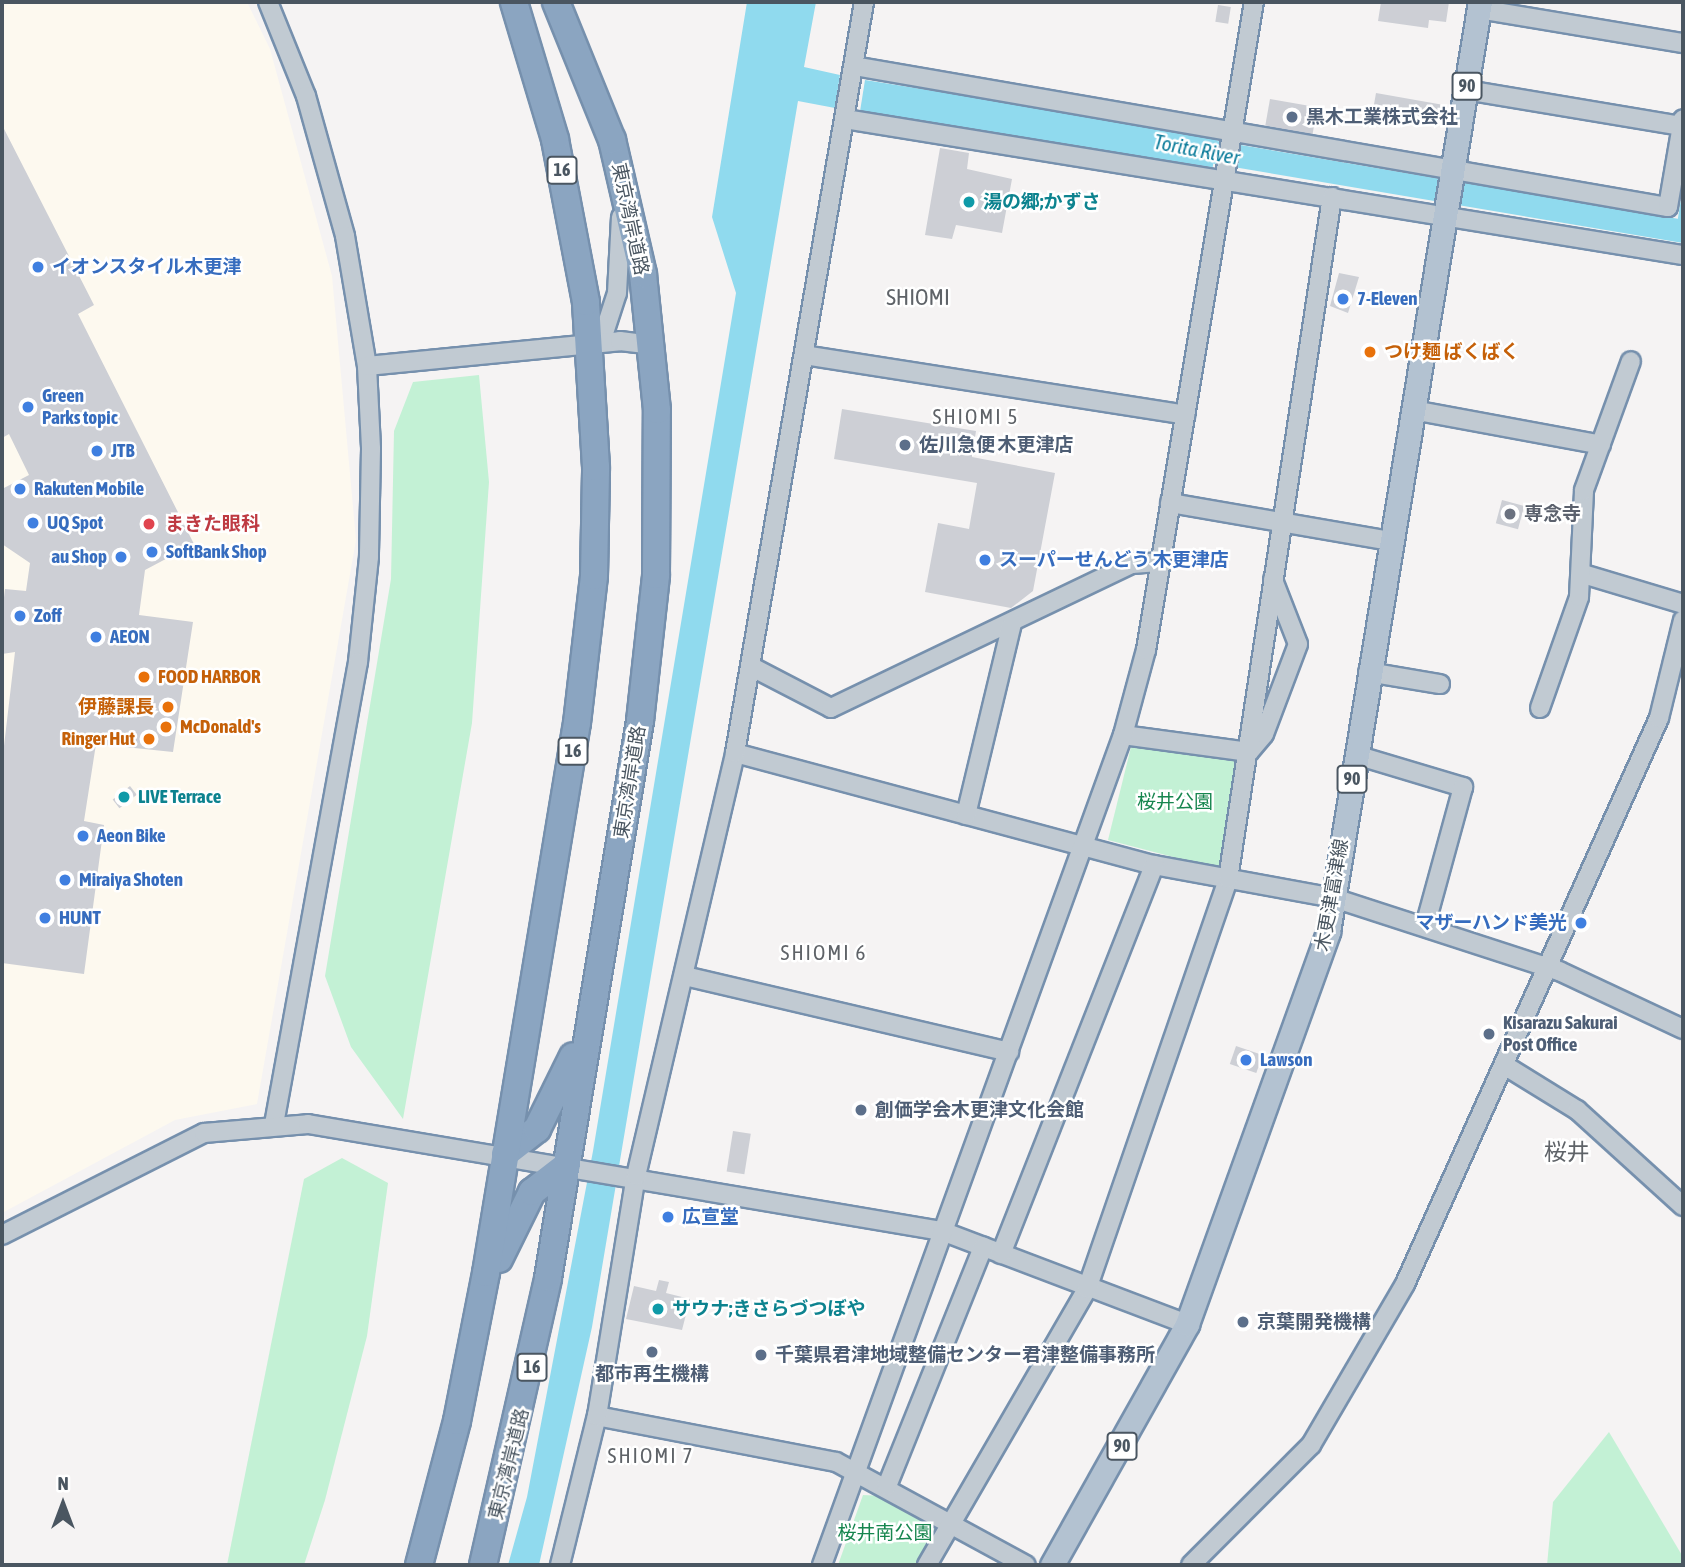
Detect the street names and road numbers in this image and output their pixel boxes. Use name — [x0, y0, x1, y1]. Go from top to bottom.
road number: 90 — [1451, 72, 1483, 100]
road number: 16 — [546, 155, 578, 184]
street label: 東京湾岸道路 — [607, 161, 653, 277]
street label: 東京湾岸道路 — [610, 724, 650, 840]
road number: 16 — [557, 736, 589, 766]
road number: 90 — [1336, 764, 1368, 794]
street label: 木更津富津線 — [1311, 837, 1353, 953]
road number: 16 — [516, 1352, 548, 1382]
street label: 東京湾岸道路 — [484, 1406, 534, 1522]
road number: 90 — [1106, 1432, 1138, 1461]

